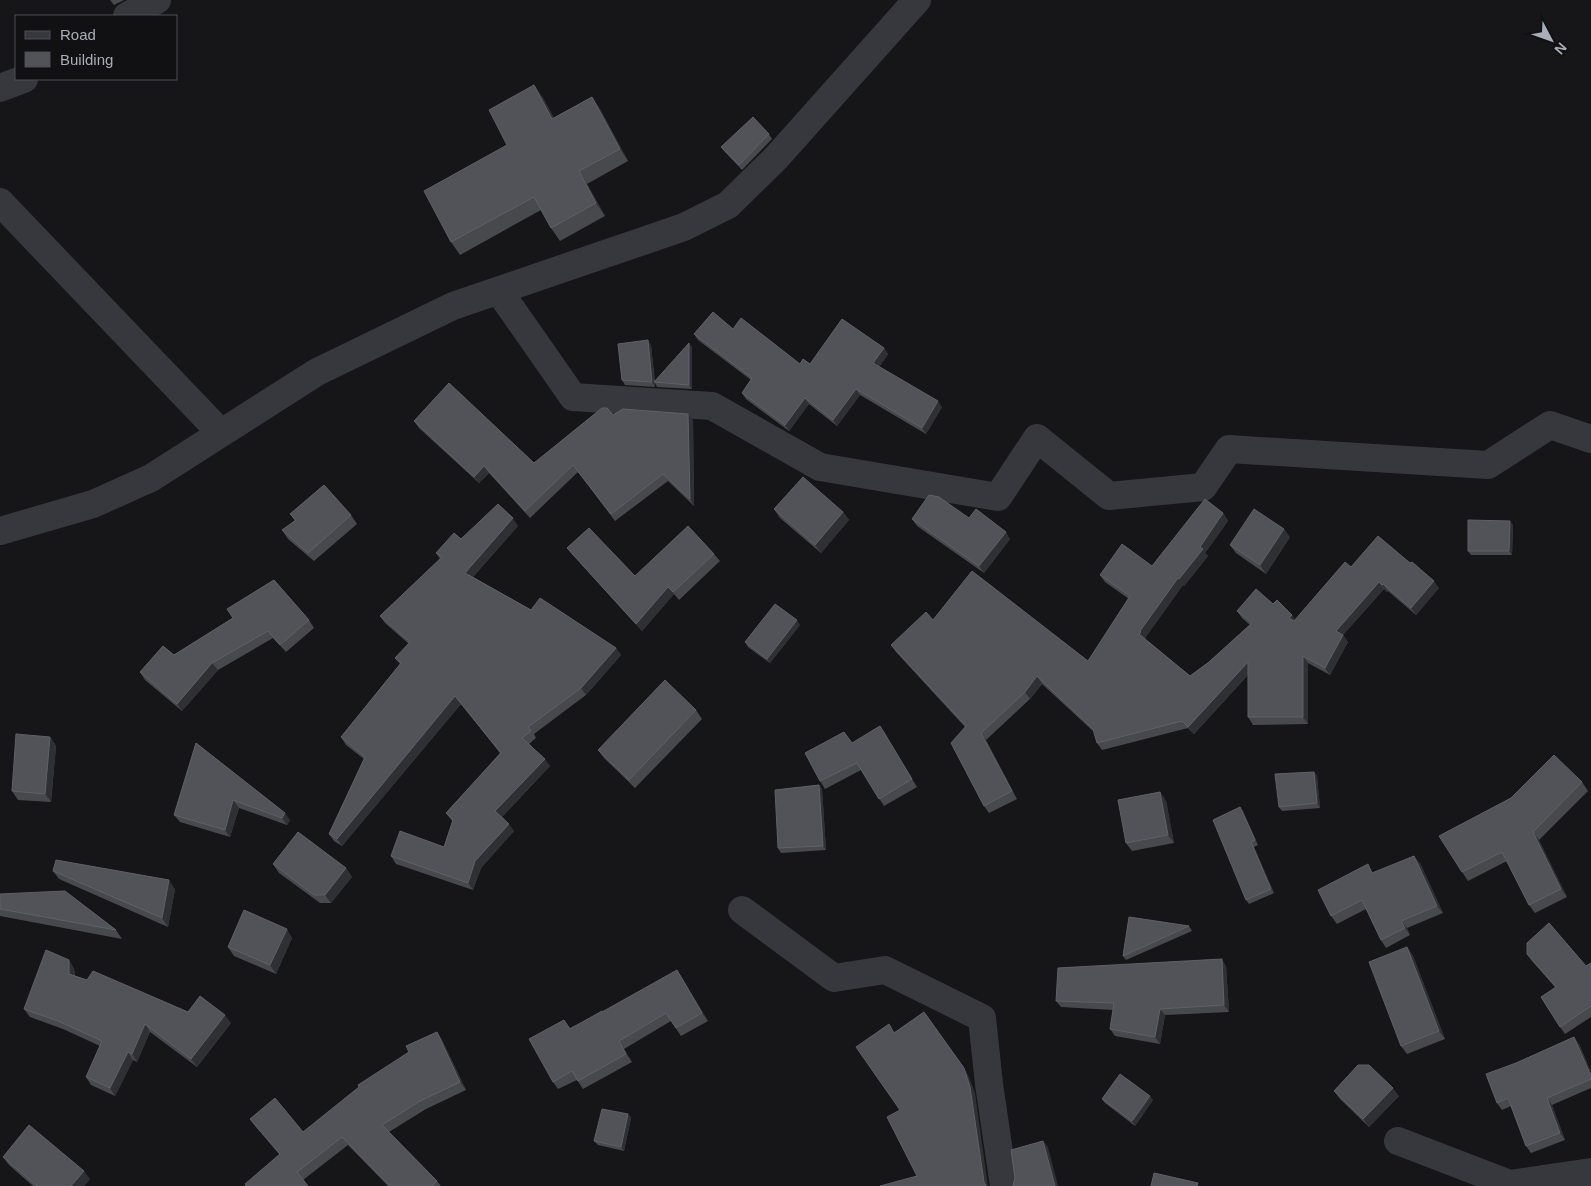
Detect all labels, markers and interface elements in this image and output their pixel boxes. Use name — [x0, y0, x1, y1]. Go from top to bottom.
legend — [15, 15, 178, 80]
north arrow — [1526, 15, 1576, 65]
text: Road — [60, 26, 96, 43]
text: N — [1551, 39, 1570, 58]
text: Building — [60, 51, 113, 68]

